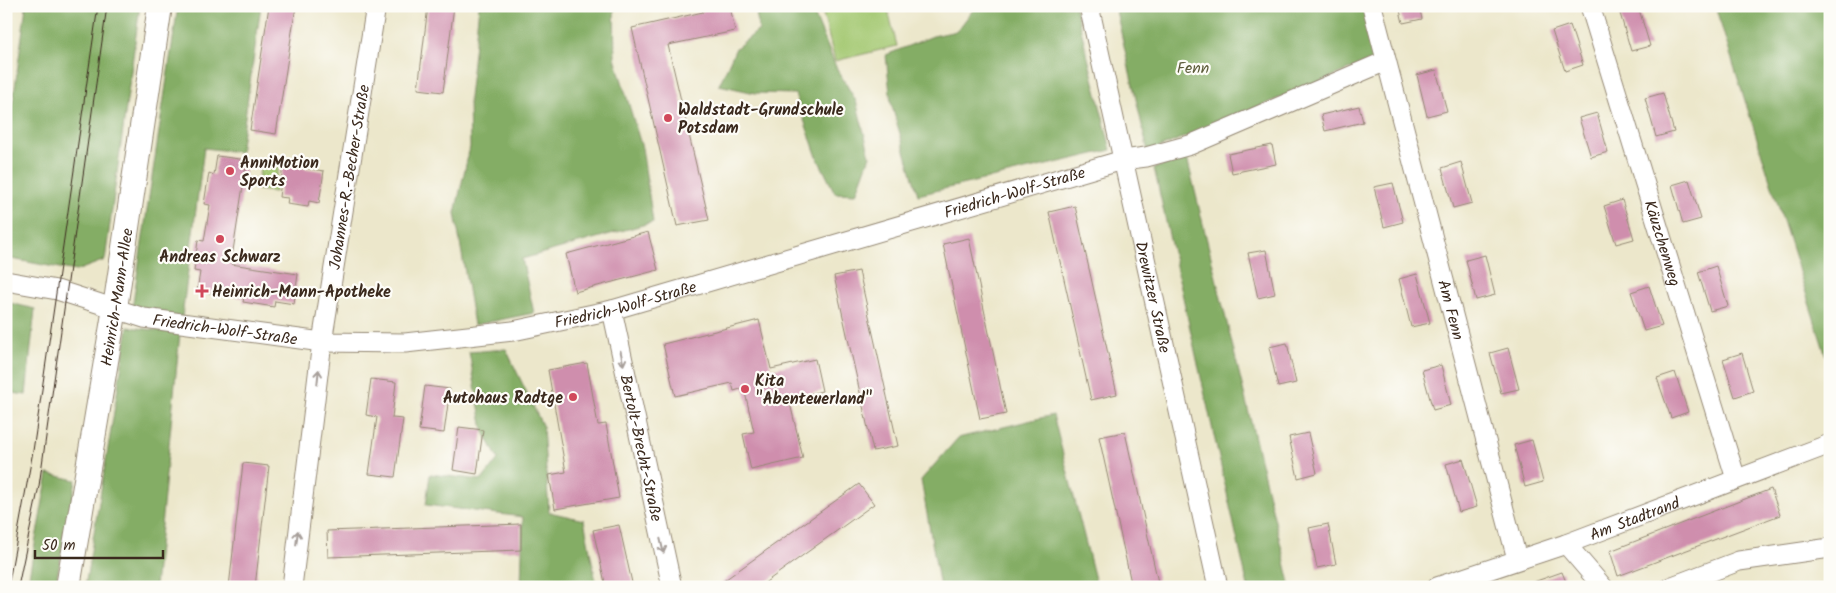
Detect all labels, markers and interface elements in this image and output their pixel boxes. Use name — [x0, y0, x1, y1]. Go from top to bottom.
park label: Fenn — [1177, 56, 1209, 81]
street label: Johannes-R.-Becher-Straße — [323, 83, 377, 271]
place label: Waldstadt-Grundschule Potsdam — [678, 98, 844, 141]
marker: Waldstadt-Grundschule Potsdam — [662, 112, 674, 124]
place label: AnniMotion Sports — [240, 151, 319, 194]
street label: Friedrich-Wolf-Straße — [941, 161, 1088, 226]
marker: AnniMotion Sports — [224, 165, 236, 177]
street label: Käuzchenweg — [1637, 197, 1687, 290]
street label: Heinrich-Mann-Allee — [94, 227, 141, 368]
marker: Andreas Schwarz — [214, 233, 226, 245]
street label: Drewitzer Straße — [1128, 239, 1177, 355]
place label: Andreas Schwarz — [159, 245, 281, 270]
street label: Friedrich-Wolf-Straße — [552, 275, 700, 336]
street label: Am Fenn — [1430, 277, 1470, 343]
place label: Heinrich-Mann-Apotheke — [212, 280, 391, 305]
marker: Heinrich-Mann-Apotheke — [196, 285, 208, 297]
street label: Friedrich-Wolf-Straße — [151, 308, 299, 353]
one-way arrow — [618, 349, 627, 365]
place label: Kita "Abenteuerland" — [755, 369, 873, 412]
one-way arrow — [313, 370, 323, 386]
street label: Bertolt-Brecht-Straße — [612, 372, 668, 524]
marker: Kita "Abenteuerland" — [739, 383, 751, 395]
place label: Autohaus Radtge — [443, 386, 563, 411]
marker: Autohaus Radtge — [567, 391, 579, 403]
street label: Am Stadtrand — [1586, 491, 1684, 548]
scale bar — [35, 528, 162, 560]
one-way arrow — [292, 531, 302, 547]
text: 50 m — [42, 534, 76, 558]
one-way arrow — [658, 538, 668, 554]

